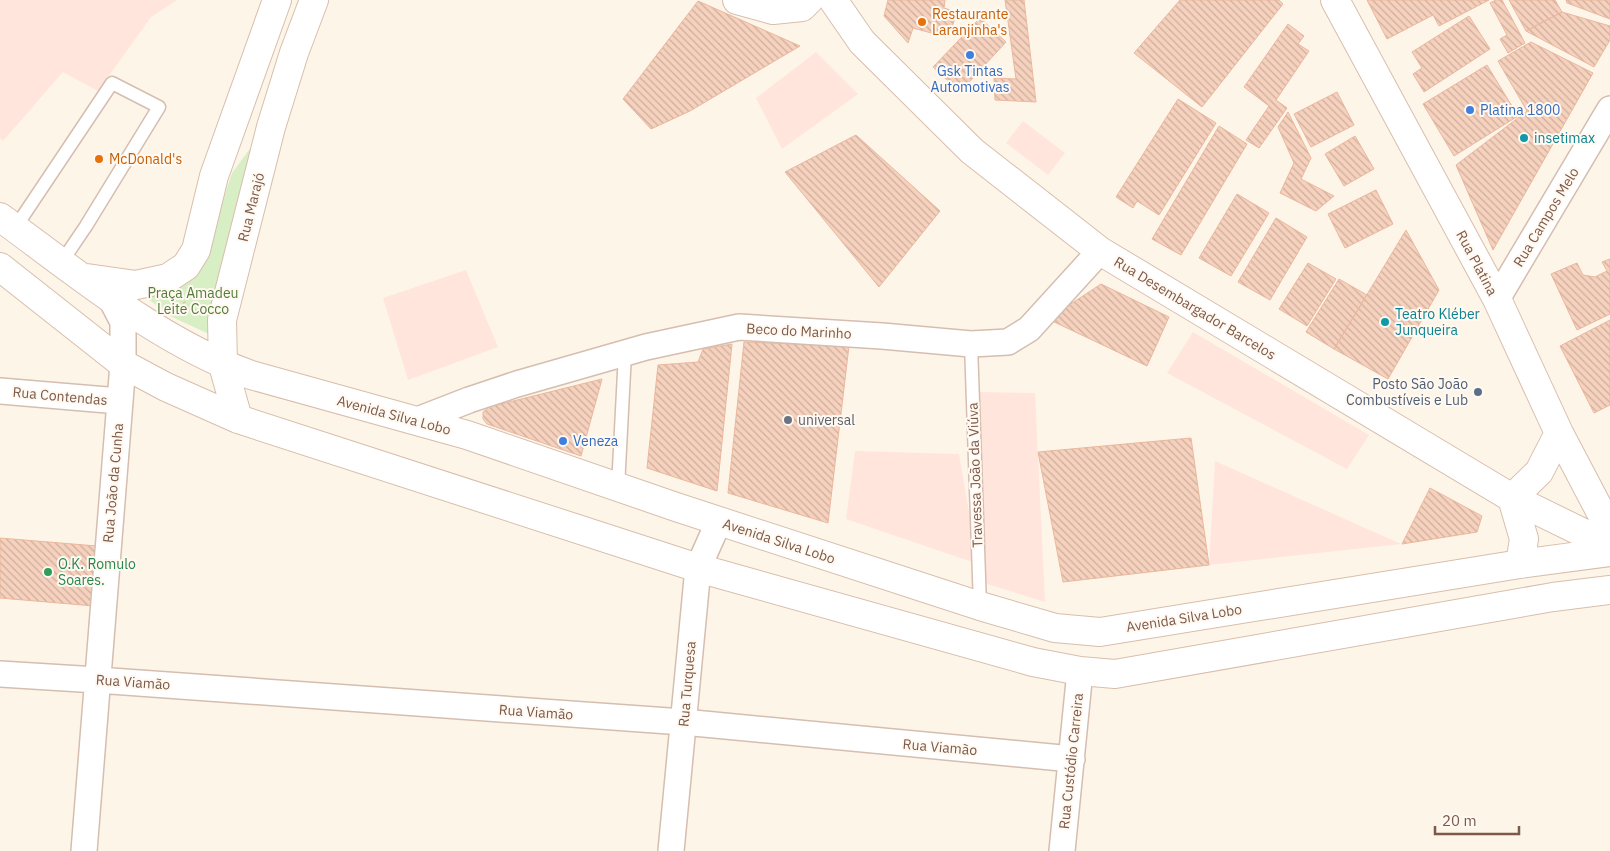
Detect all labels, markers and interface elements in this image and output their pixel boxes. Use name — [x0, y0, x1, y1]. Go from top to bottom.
place label: Restaurante Laranjinha's — [932, 5, 1009, 39]
marker: Restaurante Laranjinha's — [916, 16, 928, 28]
marker: Gsk Tintas Automotivas — [964, 49, 976, 61]
place label: Gsk Tintas Automotivas — [930, 62, 1010, 96]
place label: Platina 1800 — [1480, 101, 1561, 119]
marker: Platina 1800 — [1464, 104, 1476, 116]
place label: insetimax — [1534, 129, 1595, 147]
marker: insetimax — [1518, 132, 1530, 144]
place label: McDonald's — [109, 150, 182, 168]
marker: McDonald's — [93, 153, 105, 165]
street label: Rua Campos Melo — [1509, 164, 1583, 270]
street label: Rua Marajó — [234, 170, 268, 243]
street label: Rua Platina — [1452, 227, 1502, 299]
street label: Rua Desembargador Barcelos — [1111, 252, 1279, 364]
park label: Praça Amadeu Leite Cocco — [147, 284, 239, 318]
place label: Teatro Kléber Junqueira — [1395, 305, 1480, 339]
marker: Teatro Kléber Junqueira — [1379, 316, 1391, 328]
street label: Beco do Marinho — [746, 319, 852, 343]
place label: Posto São João Combustíveis e Lub — [1346, 375, 1468, 409]
street label: Rua Contendas — [12, 383, 108, 409]
marker: Posto São João Combustíveis e Lub — [1472, 386, 1484, 398]
street label: Avenida Silva Lobo — [335, 391, 453, 439]
street label: Travessa João da Viúva — [963, 402, 987, 548]
place label: universal — [798, 411, 855, 429]
marker: universal — [782, 414, 794, 426]
street label: Rua João da Cunha — [99, 422, 127, 544]
place label: Veneza — [573, 432, 619, 450]
marker: Veneza — [557, 435, 569, 447]
street label: Avenida Silva Lobo — [721, 514, 838, 568]
place label: O.K. Romulo Soares. — [58, 555, 136, 589]
marker: O.K. Romulo Soares. — [42, 566, 54, 578]
street label: Avenida Silva Lobo — [1125, 600, 1243, 636]
street label: Rua Turquesa — [674, 640, 700, 728]
street label: Rua Viamão — [95, 670, 171, 694]
street label: Rua Custódio Carreira — [1055, 692, 1087, 830]
street label: Rua Viamão — [498, 700, 574, 724]
street label: Rua Viamão — [902, 735, 978, 759]
scale bar — [1435, 804, 1519, 836]
text: 20 m — [1442, 811, 1477, 830]

